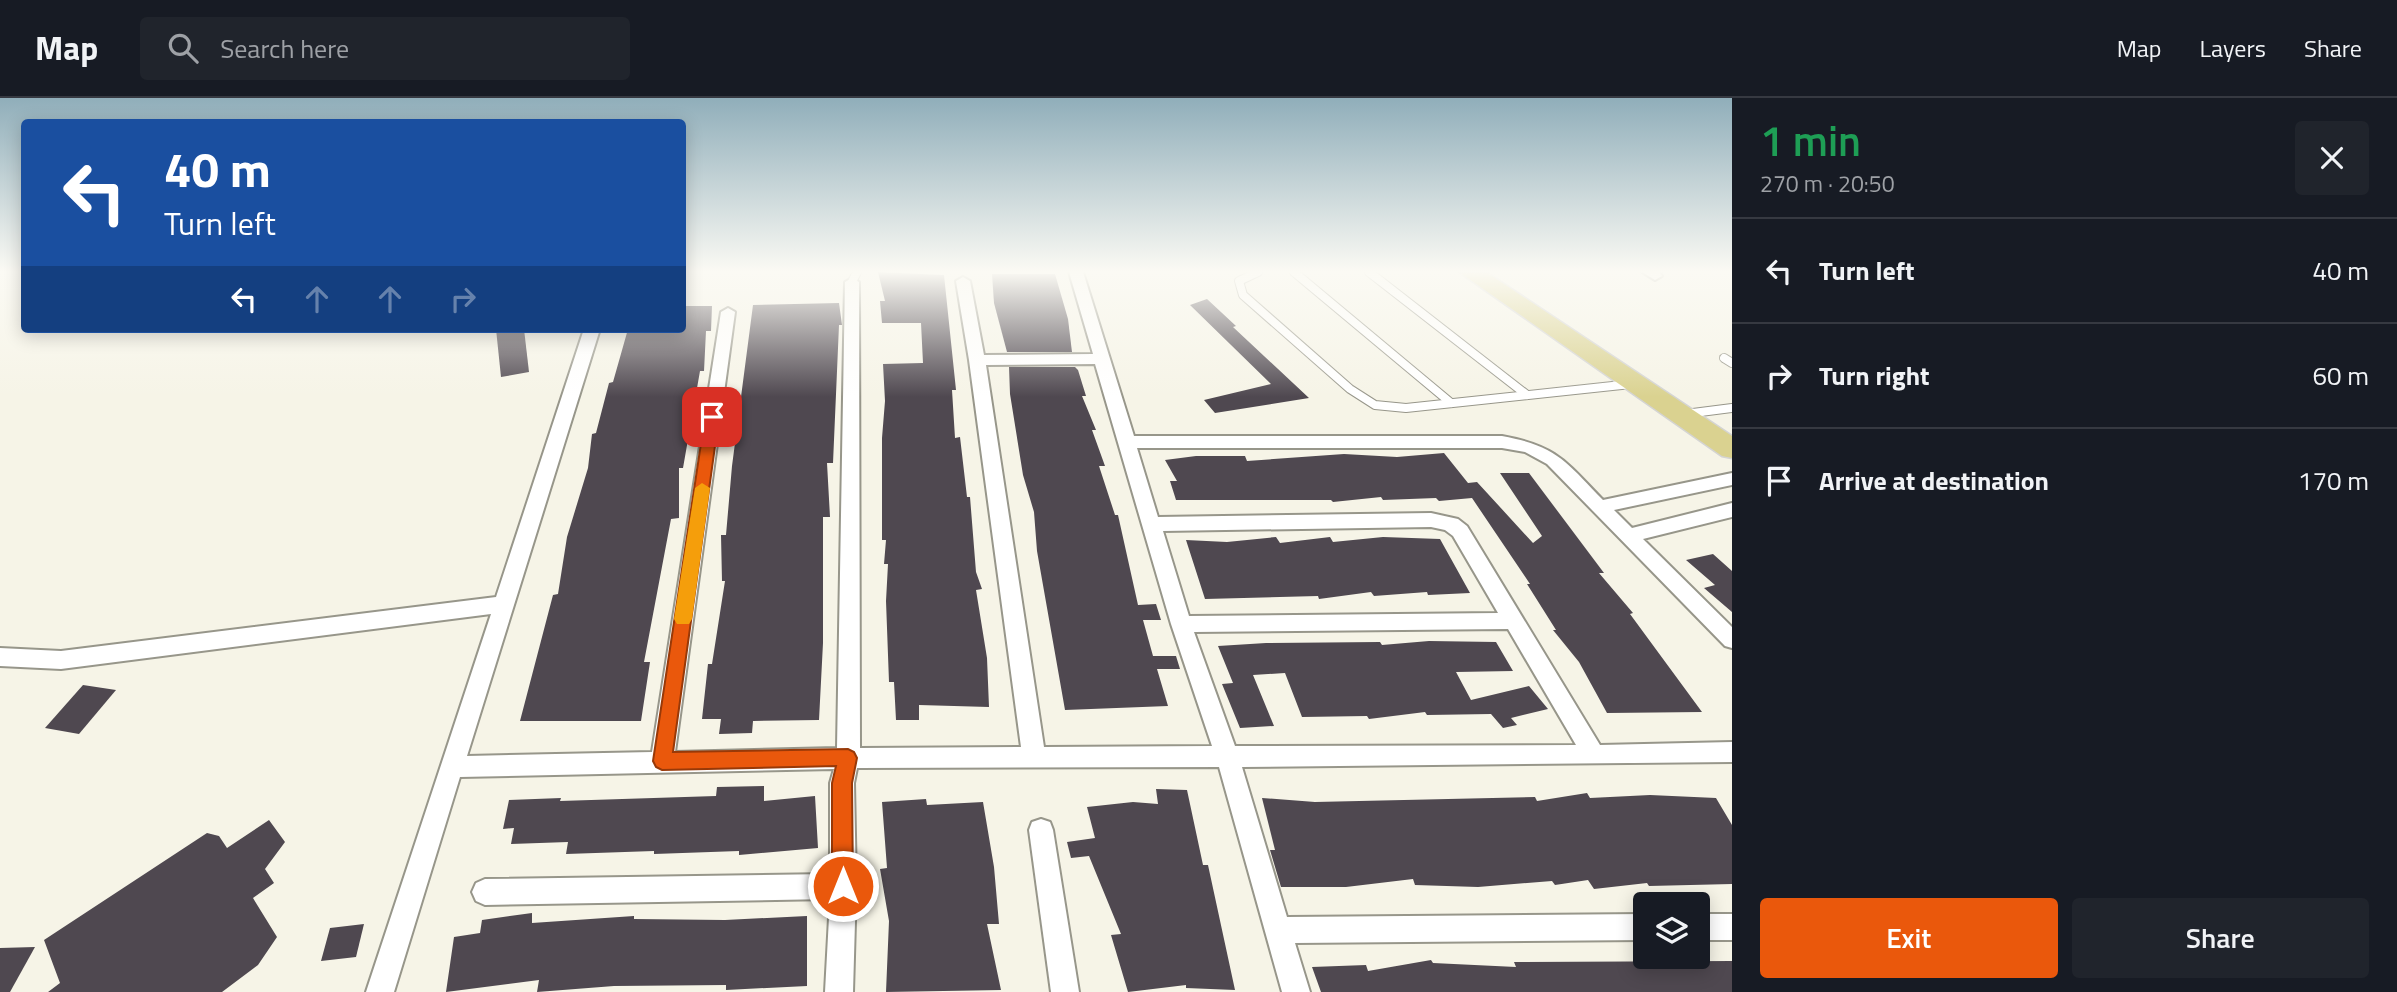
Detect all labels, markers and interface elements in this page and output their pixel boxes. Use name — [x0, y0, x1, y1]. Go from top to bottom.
search box — [140, 17, 630, 80]
text: Map — [35, 23, 98, 73]
icon: search — [164, 29, 202, 67]
text: Search here — [220, 29, 349, 68]
text: Map — [2117, 30, 2162, 66]
text: Layers — [2200, 30, 2266, 66]
text: Share — [2304, 30, 2362, 66]
text: 1 min — [1760, 108, 1861, 172]
button: close — [2295, 121, 2369, 195]
text: 40 m — [164, 131, 271, 206]
icon: left — [49, 147, 140, 238]
text: 270 m · 20:50 — [1760, 166, 1895, 201]
text: Turn left — [164, 199, 276, 247]
text: Turn left — [1819, 251, 1914, 290]
text: 40 m — [2312, 251, 2369, 290]
icon: left — [1760, 252, 1798, 290]
icon: left — [225, 280, 263, 318]
icon: ahead — [298, 280, 336, 318]
icon: ahead — [371, 280, 409, 318]
icon: right — [444, 280, 482, 318]
text: Turn right — [1819, 356, 1930, 395]
text: 60 m — [2312, 356, 2369, 395]
icon: right — [1760, 357, 1798, 395]
pin — [682, 387, 742, 447]
icon: arrive — [693, 398, 731, 436]
text: Arrive at destination — [1819, 461, 2049, 500]
text: 170 m — [2298, 461, 2369, 500]
icon: arrive — [1760, 462, 1798, 500]
position arrow — [806, 849, 880, 923]
map controls — [1633, 892, 1710, 969]
button: layers — [1633, 892, 1710, 969]
button: Exit — [1760, 898, 2058, 978]
button: Share — [2072, 898, 2369, 978]

